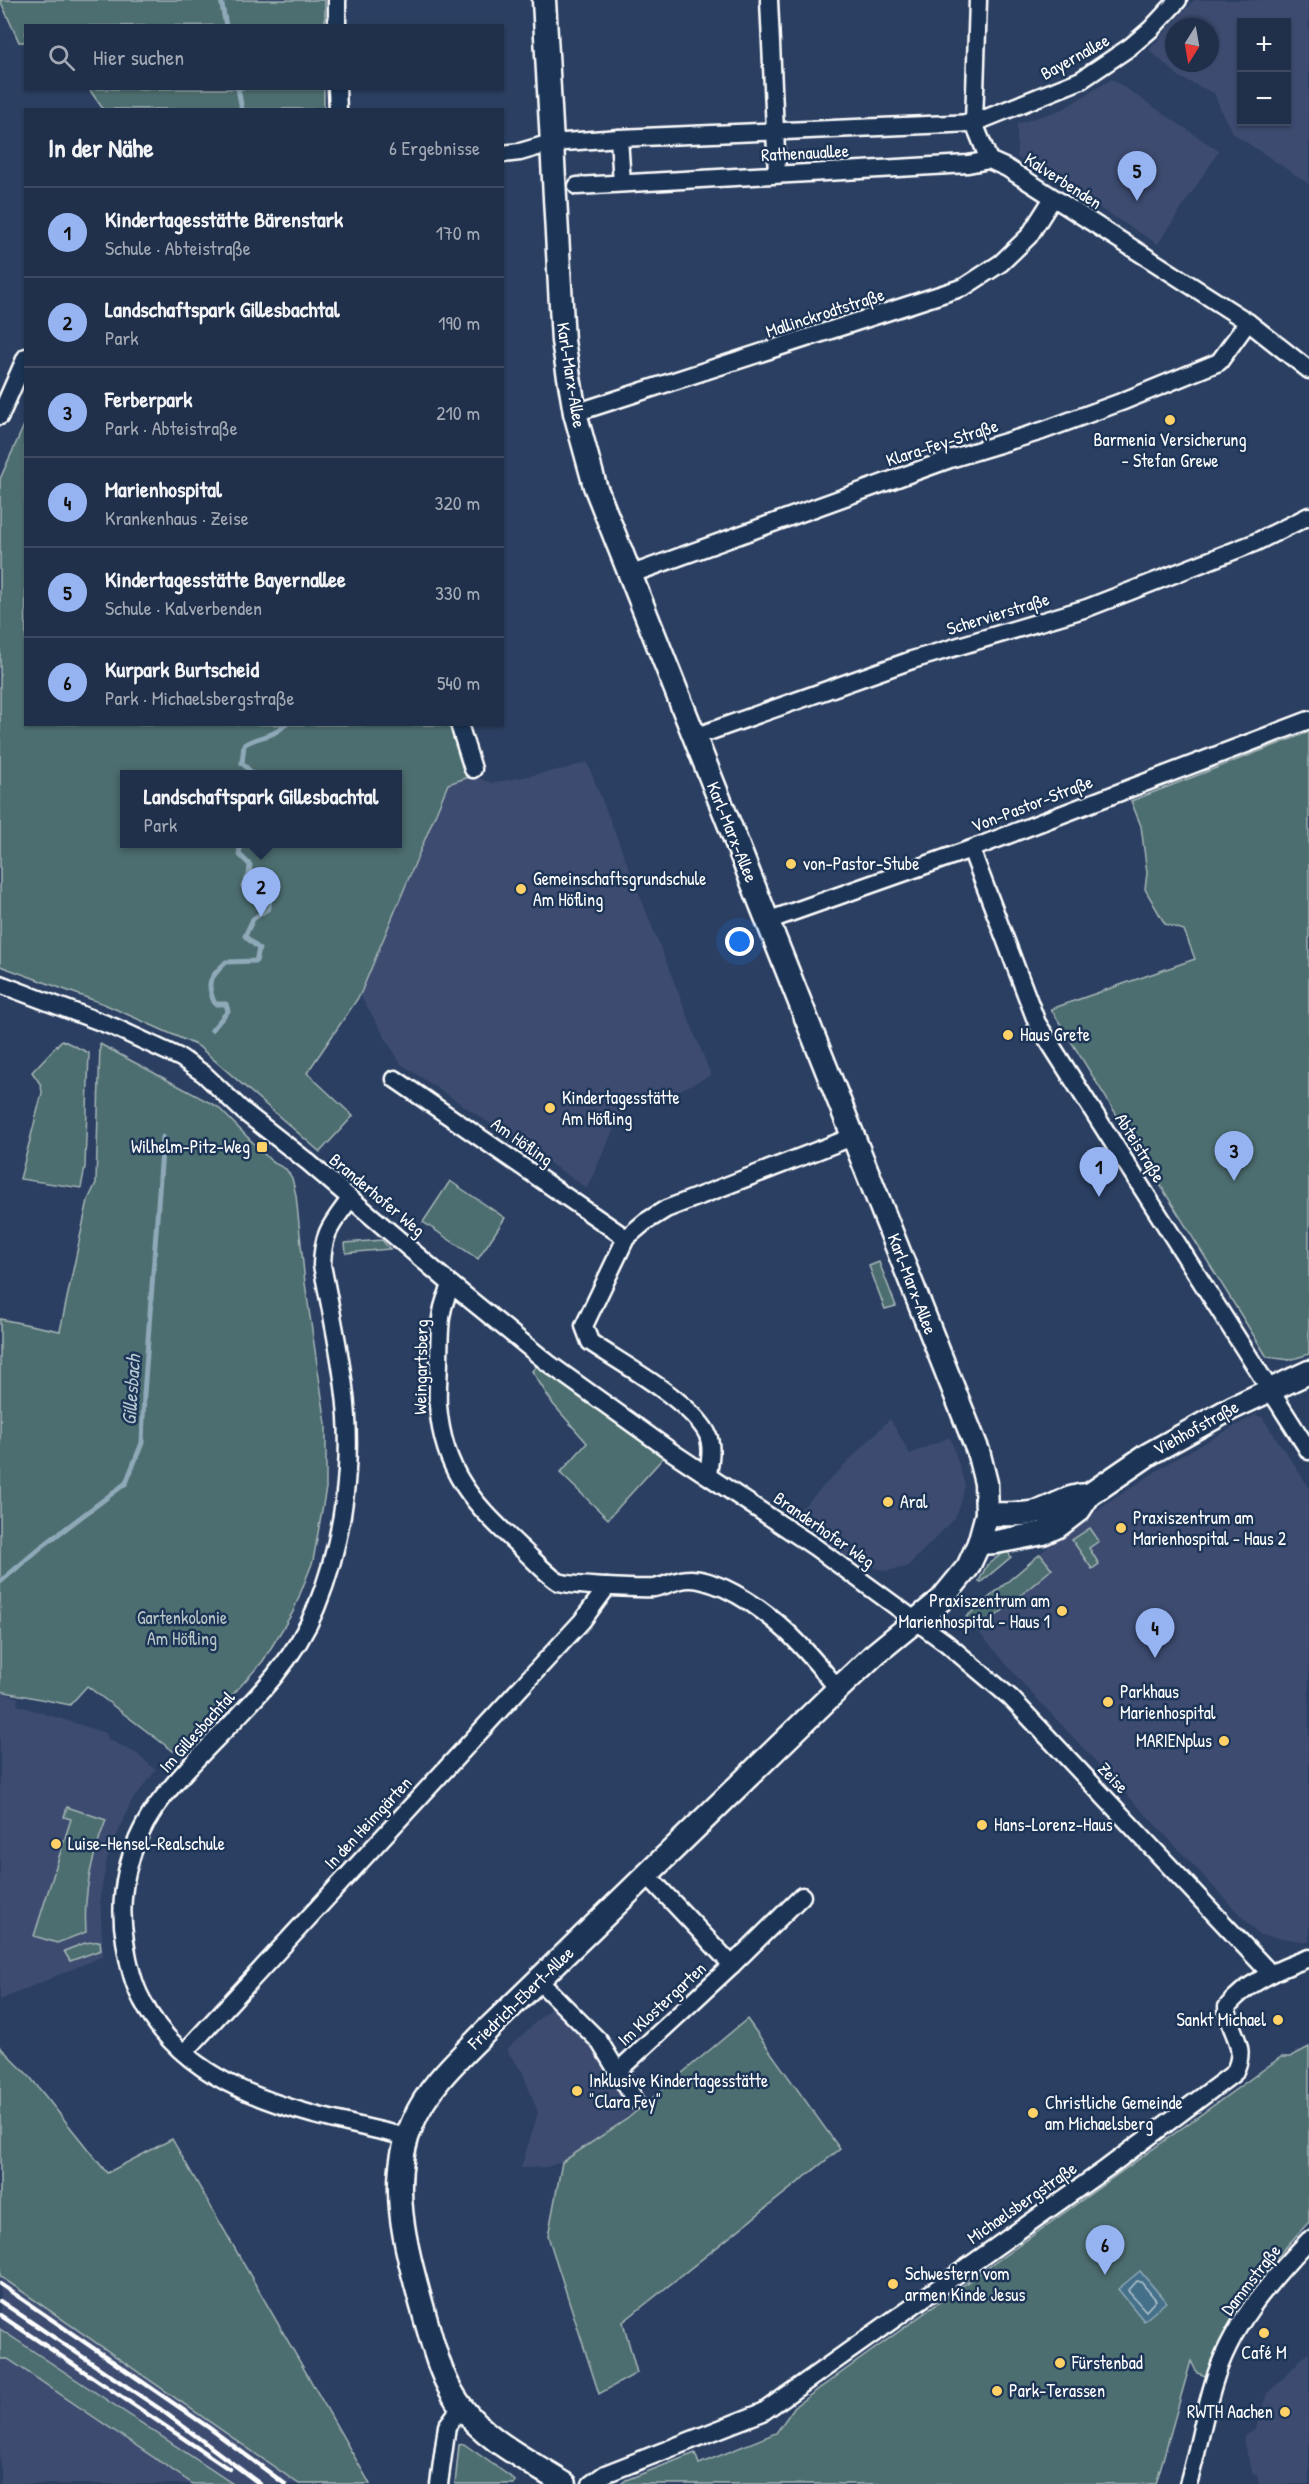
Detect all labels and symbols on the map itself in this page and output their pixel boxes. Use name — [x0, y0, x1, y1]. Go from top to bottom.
north arrow — [1165, 18, 1219, 72]
street label: Bayernallee — [1036, 27, 1114, 86]
street label: Rathenauallee — [761, 138, 849, 167]
street label: Kalverbenden — [1020, 146, 1107, 215]
pin: 5 — [1118, 152, 1156, 201]
street label: Mallinckrodtstraße — [762, 282, 887, 343]
street label: Karl-Marx-Allee — [551, 320, 592, 429]
street label: Klara-Fey-Straße — [883, 413, 1001, 472]
marker: Barmenia Versicherung - Stefan Grewe — [1163, 413, 1177, 427]
place label: Barmenia Versicherung - Stefan Grewe — [1093, 427, 1247, 473]
street label: Schervierstraße — [944, 586, 1052, 641]
street label: Von-Pastor-Straße — [967, 769, 1096, 838]
street label: Karl-Marx-Allee — [701, 778, 764, 886]
place label: von-Pastor-Stube — [803, 851, 919, 876]
marker: von-Pastor-Stube — [784, 857, 798, 871]
place label: Gemeinschaftsgrundschule Am Höfling — [533, 866, 706, 912]
pin: 2 — [242, 868, 280, 917]
marker: Gemeinschaftsgrundschule Am Höfling — [514, 882, 528, 896]
your location — [725, 927, 754, 956]
place label: Haus Grete — [1020, 1022, 1090, 1047]
marker: Haus Grete — [1001, 1028, 1015, 1042]
place label: Kindertagesstätte Am Höfling — [562, 1085, 680, 1131]
marker: Kindertagesstätte Am Höfling — [543, 1101, 557, 1115]
street label: Abteistraße — [1109, 1108, 1172, 1187]
street label: Am Höfling — [486, 1111, 558, 1172]
pin: 3 — [1214, 1132, 1254, 1181]
place label: Wilhelm-Pitz-Weg — [131, 1134, 250, 1159]
marker: Wilhelm-Pitz-Weg — [255, 1140, 269, 1154]
street label: Branderhofer Weg — [324, 1147, 431, 1242]
pin: 1 — [1080, 1148, 1118, 1197]
street label: Karl-Marx-Allee — [882, 1230, 943, 1338]
street label: Weingartsberg — [407, 1319, 434, 1415]
water label: Gillesbach — [115, 1352, 147, 1426]
street label: Viehhofstraße — [1149, 1394, 1243, 1461]
street label: Branderhofer Weg — [769, 1485, 880, 1574]
place label: Aral — [900, 1489, 928, 1514]
marker: Aral — [881, 1495, 895, 1509]
place label: Praxiszentrum am Marienhospital - Haus 2 — [1133, 1505, 1287, 1551]
marker: Praxiszentrum am Marienhospital - Haus 2 — [1114, 1521, 1128, 1535]
place label: Praxiszentrum am Marienhospital - Haus 1 — [899, 1588, 1050, 1634]
marker: Praxiszentrum am Marienhospital - Haus 1 — [1055, 1604, 1069, 1618]
park label: Gartenkolonie Am Höfling — [137, 1605, 227, 1651]
pin: 4 — [1136, 1608, 1174, 1658]
place label: Parkhaus Marienhospital — [1120, 1679, 1216, 1725]
street label: Im Gillesbachtal — [153, 1685, 240, 1778]
marker: Parkhaus Marienhospital — [1101, 1695, 1115, 1709]
place label: MARIENplus — [1136, 1728, 1212, 1753]
marker: MARIENplus — [1217, 1734, 1231, 1748]
street label: Zeise — [1092, 1757, 1134, 1799]
street label: In den Heimgärten — [318, 1771, 417, 1874]
place label: Hans-Lorenz-Haus — [994, 1812, 1113, 1837]
marker: Hans-Lorenz-Haus — [975, 1818, 989, 1832]
place label: Luise-Hensel-Realschule — [68, 1831, 225, 1856]
marker: Luise-Hensel-Realschule — [49, 1837, 63, 1851]
street label: Friedrich-Ebert-Allee — [461, 1941, 579, 2055]
street label: Im Klostergarten — [612, 1956, 711, 2051]
place label: Sankt Michael — [1176, 2007, 1266, 2032]
marker: Sankt Michael — [1271, 2013, 1285, 2027]
place label: Inklusive Kindertagesstätte "Clara Fey" — [589, 2068, 768, 2114]
marker: Inklusive Kindertagesstätte "Clara Fey" — [570, 2084, 584, 2098]
place label: Christliche Gemeinde am Michaelsberg — [1045, 2090, 1183, 2136]
marker: Christliche Gemeinde am Michaelsberg — [1026, 2106, 1040, 2120]
street label: Michaelsbergstraße — [962, 2155, 1082, 2250]
pin: 6 — [1086, 2226, 1124, 2275]
street label: Dammstraße — [1215, 2239, 1286, 2320]
place label: Schwestern vom armen Kinde Jesus — [905, 2261, 1026, 2307]
marker: Schwestern vom armen Kinde Jesus — [886, 2277, 900, 2291]
marker: Café M — [1257, 2326, 1271, 2340]
place label: Café M — [1241, 2340, 1287, 2365]
place label: Fürstenbad — [1071, 2350, 1143, 2375]
marker: Fürstenbad — [1053, 2356, 1067, 2370]
place label: Park-Terassen — [1009, 2378, 1105, 2403]
marker: Park-Terassen — [990, 2384, 1004, 2398]
place label: RWTH Aachen — [1187, 2399, 1273, 2424]
marker: RWTH Aachen — [1278, 2405, 1292, 2419]

